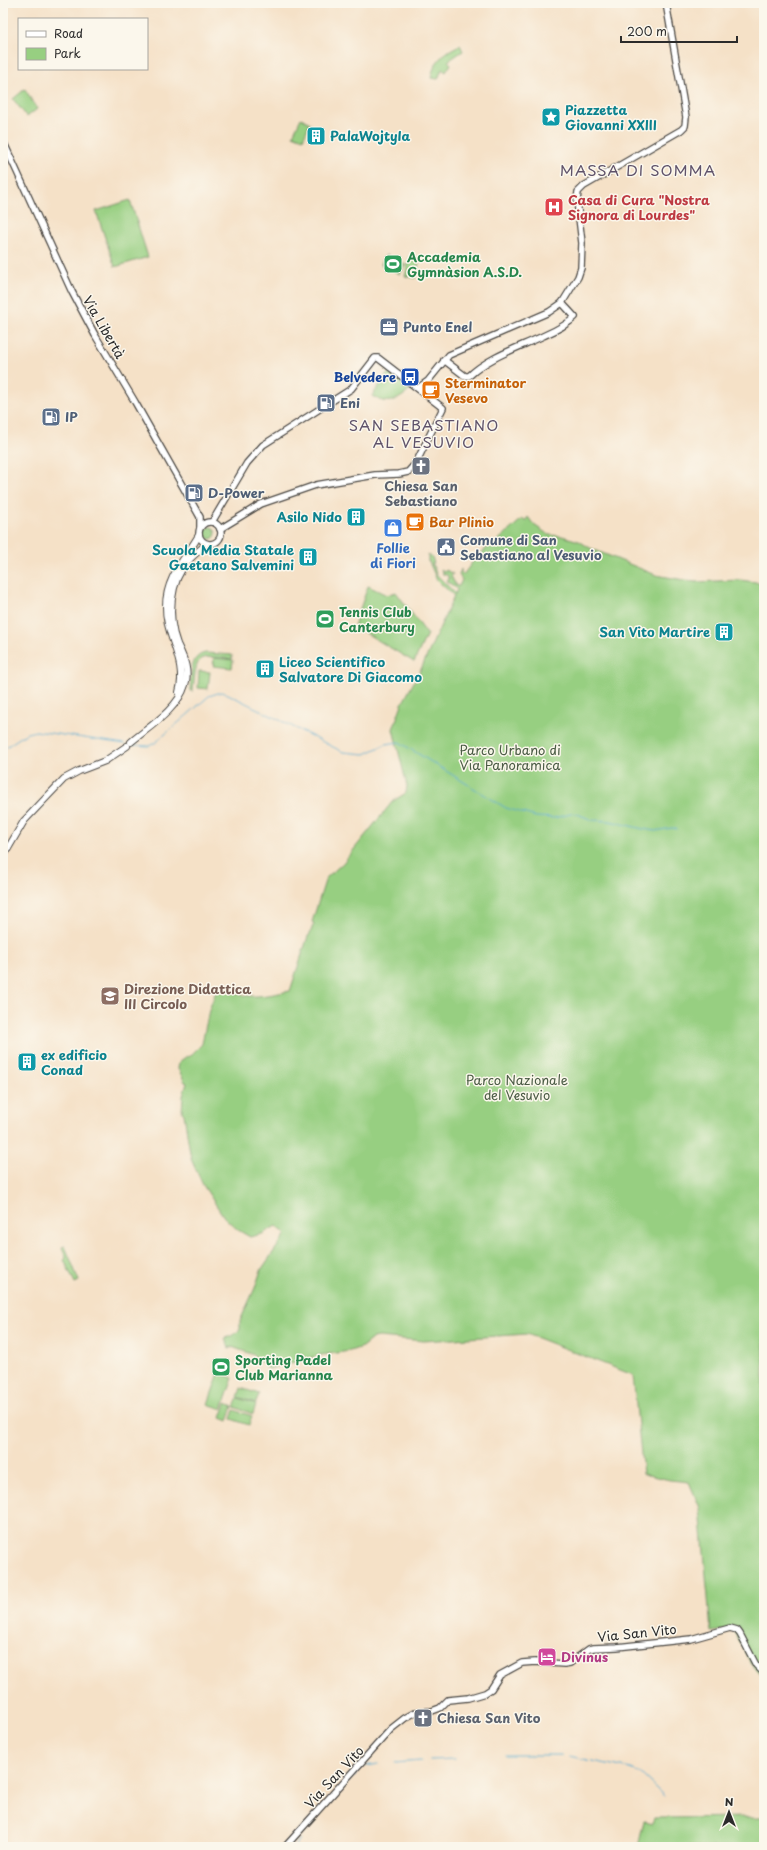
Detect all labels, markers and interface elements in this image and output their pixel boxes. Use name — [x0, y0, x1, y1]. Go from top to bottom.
legend — [18, 18, 148, 70]
scale bar — [621, 18, 737, 44]
text: 200 m — [627, 22, 667, 40]
text: Road — [54, 24, 83, 42]
text: Park — [54, 44, 81, 62]
place label: Piazzetta Giovanni XXIII — [565, 100, 657, 134]
place icon: Piazzetta Giovanni XXIII — [540, 106, 562, 128]
building icon: PalaWojtyla — [305, 125, 327, 147]
place label: PalaWojtyla — [330, 126, 410, 145]
district label: MASSA DI SOMMA — [560, 158, 716, 181]
place label: Casa di Cura "Nostra Signora di Lourdes" — [568, 190, 710, 224]
hospital icon: Casa di Cura "Nostra Signora di Lourdes" — [543, 196, 565, 218]
place label: Accademia Gymnàsion A.S.D. — [406, 247, 522, 281]
sports icon: Accademia Gymnàsion A.S.D. — [382, 253, 404, 275]
street label: Via Libertà — [79, 292, 131, 363]
office icon: Punto Enel — [378, 316, 400, 338]
place label: Punto Enel — [403, 317, 473, 336]
bus stop icon: Belvedere — [399, 366, 421, 388]
place label: Belvedere — [334, 367, 396, 386]
place label: Sterminator Vesevo — [445, 373, 526, 407]
cafe icon: Sterminator Vesevo — [420, 379, 442, 401]
fuel station icon: Eni — [315, 392, 337, 414]
place label: Eni — [340, 393, 360, 412]
fuel station icon: IP — [40, 406, 62, 428]
place label: IP — [65, 407, 78, 426]
district label: SAN SEBASTIANO AL VESUVIO — [349, 413, 499, 453]
church icon: Chiesa San Sebastiano — [410, 455, 432, 477]
place label: Chiesa San Sebastiano — [384, 476, 458, 510]
fuel station icon: D-Power — [183, 482, 205, 504]
place label: D-Power — [208, 483, 265, 502]
building icon: Asilo Nido — [345, 506, 367, 528]
place label: Asilo Nido — [277, 507, 342, 526]
cafe icon: Bar Plinio — [404, 511, 426, 533]
place label: Bar Plinio — [429, 512, 494, 531]
shop icon: Follie di Fiori — [382, 517, 404, 539]
place label: Comune di San Sebastiano al Vesuvio — [460, 530, 602, 564]
public building icon: Comune di San Sebastiano al Vesuvio — [435, 536, 457, 558]
place label: Follie di Fiori — [370, 538, 416, 572]
place label: Scuola Media Statale Gaetano Salvemini — [152, 540, 295, 574]
building icon: Scuola Media Statale Gaetano Salvemini — [297, 546, 319, 568]
place label: Tennis Club Canterbury — [339, 602, 415, 636]
sports icon: Tennis Club Canterbury — [314, 608, 336, 630]
building icon: San Vito Martire — [713, 621, 735, 643]
place label: San Vito Martire — [599, 622, 710, 641]
place label: Liceo Scientifico Salvatore Di Giacomo — [279, 652, 422, 686]
building icon: Liceo Scientifico Salvatore Di Giacomo — [254, 658, 276, 680]
park label: Parco Urbano di Via Panoramica — [459, 740, 561, 774]
place label: Direzione Didattica III Circolo — [124, 979, 251, 1013]
school or university icon: Direzione Didattica III Circolo — [99, 985, 121, 1007]
place label: ex edificio Conad — [41, 1045, 107, 1079]
building icon: ex edificio Conad — [16, 1051, 38, 1073]
park label: Parco Nazionale del Vesuvio — [466, 1070, 568, 1104]
place label: Sporting Padel Club Marianna — [235, 1350, 333, 1384]
sports icon: Sporting Padel Club Marianna — [210, 1356, 232, 1378]
street label: Via San Vito — [597, 1619, 677, 1646]
hotel icon: Divinus — [536, 1646, 558, 1668]
place label: Divinus — [561, 1647, 608, 1666]
church icon: Chiesa San Vito — [412, 1707, 434, 1729]
place label: Chiesa San Vito — [437, 1708, 541, 1727]
street label: Via San Vito — [300, 1741, 368, 1812]
north arrow — [709, 1792, 749, 1832]
text: N — [725, 1793, 734, 1810]

